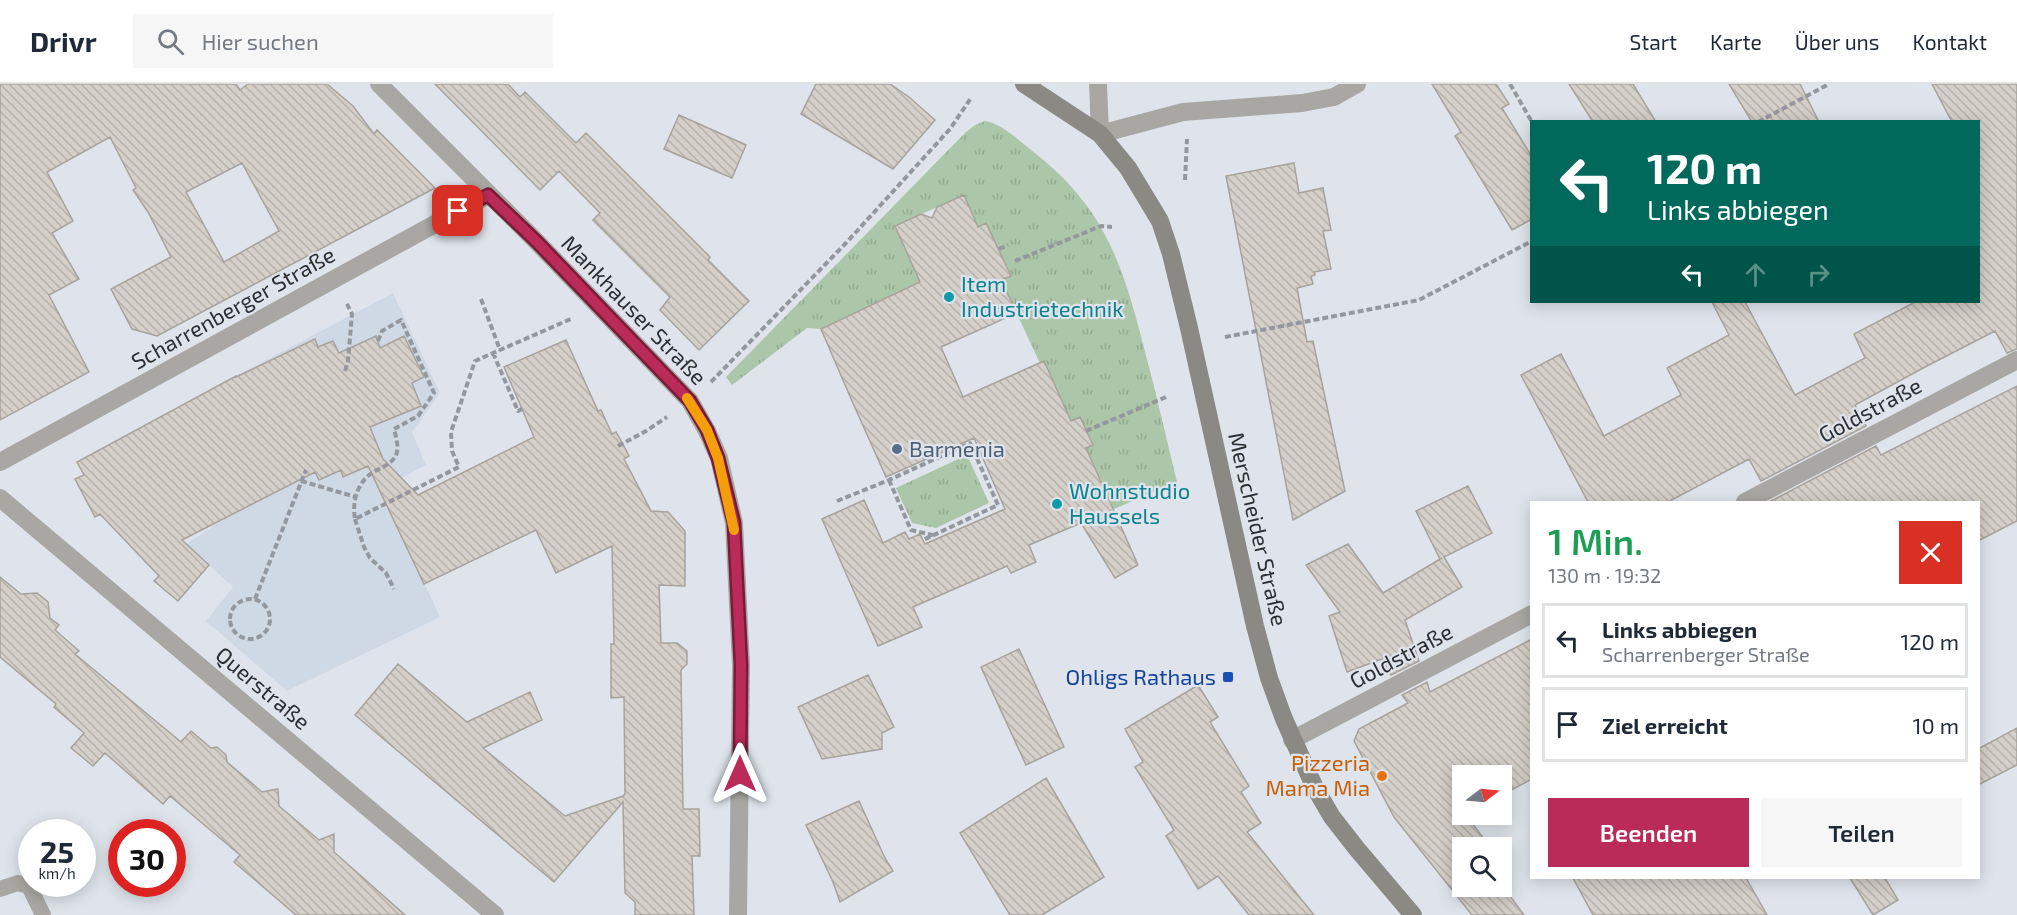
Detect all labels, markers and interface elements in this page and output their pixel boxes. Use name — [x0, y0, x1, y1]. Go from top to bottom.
search box — [133, 14, 553, 68]
text: Drivr — [30, 24, 97, 58]
icon: search — [154, 25, 187, 58]
text: Hier suchen — [202, 28, 319, 54]
text: Start — [1630, 29, 1677, 54]
text: Karte — [1710, 29, 1762, 54]
text: Über uns — [1795, 29, 1880, 54]
text: Kontakt — [1913, 29, 1987, 54]
text: 120 m — [1647, 142, 1762, 192]
icon: left — [1548, 144, 1626, 222]
pin — [432, 185, 483, 236]
text: Links abbiegen — [1647, 193, 1829, 225]
icon: arrive — [441, 194, 474, 227]
street label: Mankhauser Straße — [557, 229, 713, 389]
street label: Scharrenberger Straße — [126, 240, 339, 374]
icon: left — [1676, 258, 1709, 291]
icon: ahead — [1739, 258, 1772, 291]
icon: right — [1802, 258, 1835, 291]
place label: Item Industrietechnik — [961, 270, 1124, 321]
marker: Item Industrietechnik — [942, 290, 956, 304]
street label: Goldstraße — [1814, 371, 1925, 447]
street label: Merscheider Straße — [1224, 430, 1294, 628]
place label: Barmenia — [909, 435, 1005, 461]
marker: Barmenia — [890, 442, 904, 456]
place label: Wohnstudio Haussels — [1069, 477, 1190, 528]
marker: Wohnstudio Haussels — [1050, 497, 1064, 511]
text: 1 Min. — [1548, 519, 1643, 562]
button: close — [1899, 521, 1962, 584]
text: 130 m · 19:32 — [1548, 563, 1661, 587]
text: Links abbiegen — [1602, 616, 1757, 642]
street label: Goldstraße — [1345, 617, 1456, 693]
icon: left — [1551, 624, 1584, 657]
text: 120 m — [1900, 628, 1959, 654]
street label: Querstraße — [211, 640, 316, 735]
text: Scharrenberger Straße — [1602, 642, 1810, 666]
place label: Ohligs Rathaus — [1066, 663, 1216, 689]
marker: Ohligs Rathaus — [1221, 670, 1235, 684]
icon: arrive — [1551, 708, 1584, 741]
text: Ziel erreicht — [1602, 712, 1728, 738]
text: 10 m — [1913, 712, 1959, 738]
position arrow — [708, 742, 772, 806]
place label: Pizzeria Mama Mia — [1266, 749, 1370, 800]
north arrow — [1452, 765, 1512, 825]
map controls — [1452, 765, 1512, 897]
marker: Pizzeria Mama Mia — [1375, 769, 1389, 783]
button: Beenden — [1548, 798, 1749, 867]
button: Teilen — [1761, 798, 1962, 867]
speed limit sign: 30 — [108, 819, 186, 897]
text: 25 — [40, 833, 74, 869]
button: search — [1452, 837, 1512, 897]
text: km/h — [38, 864, 76, 882]

